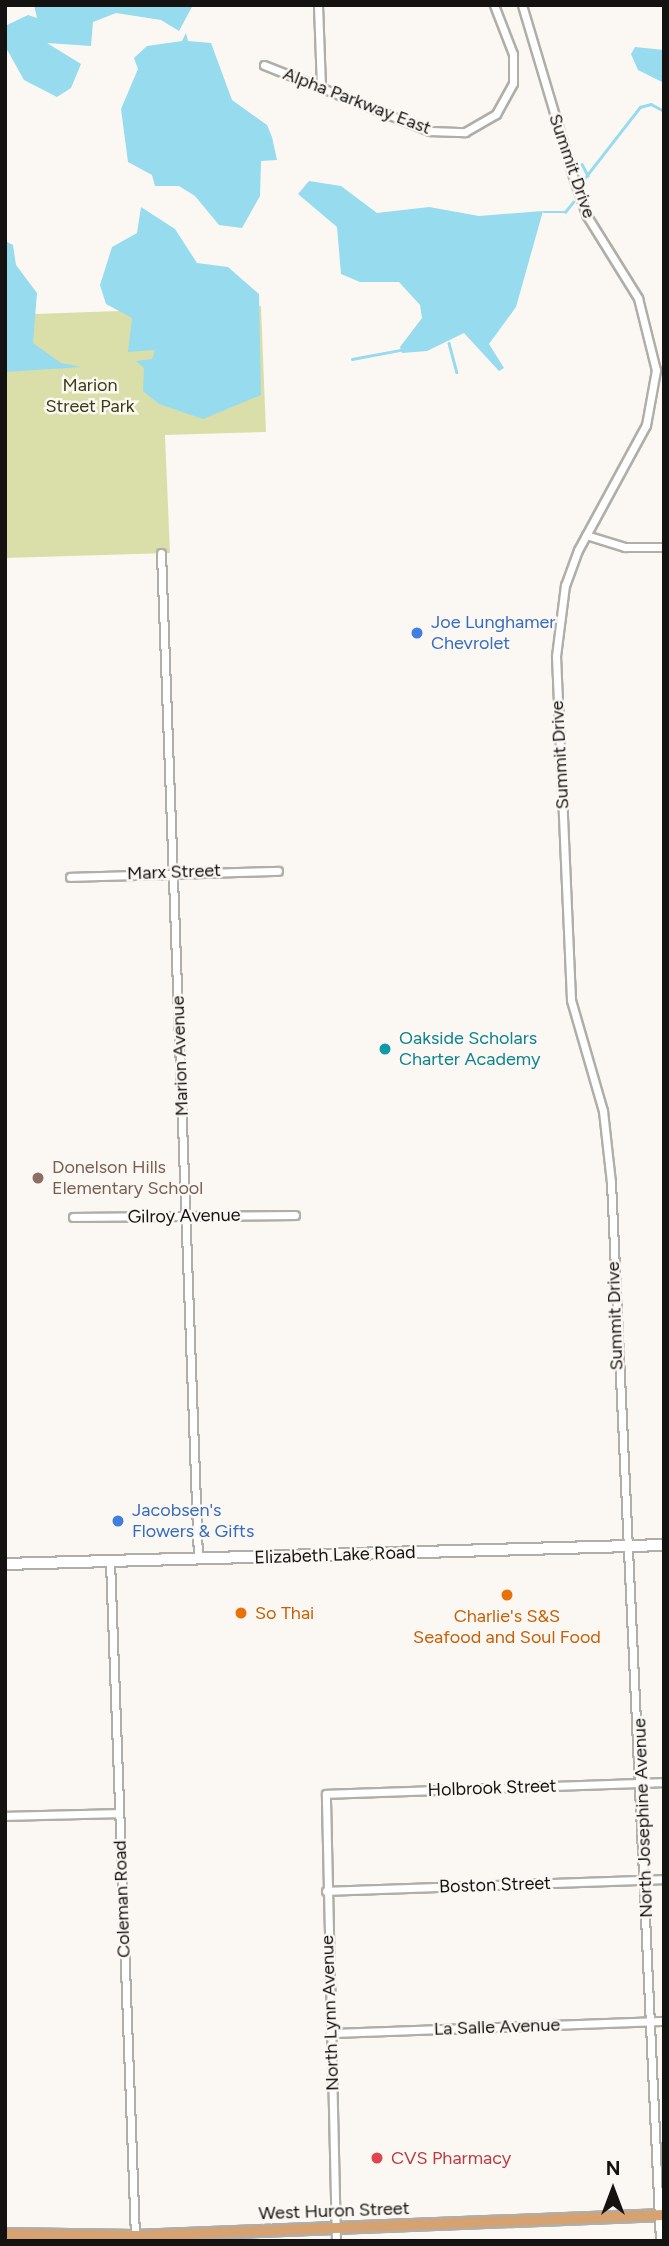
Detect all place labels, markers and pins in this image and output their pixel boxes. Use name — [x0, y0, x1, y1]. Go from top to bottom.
place label: Joe Lunghamer Chevrolet — [431, 612, 555, 654]
marker: Joe Lunghamer Chevrolet — [409, 625, 425, 641]
place label: Oakside Scholars Charter Academy — [399, 1028, 540, 1070]
marker: Oakside Scholars Charter Academy — [377, 1041, 393, 1057]
place label: Donelson Hills Elementary School — [52, 1157, 203, 1200]
marker: Donelson Hills Elementary School — [30, 1170, 46, 1186]
place label: Jacobsen's Flowers & Gifts — [132, 1500, 254, 1542]
marker: Jacobsen's Flowers & Gifts — [110, 1513, 126, 1529]
marker: Charlie's S&S Seafood and Soul Food — [499, 1587, 515, 1603]
place label: So Thai — [255, 1602, 314, 1624]
marker: So Thai — [233, 1605, 249, 1621]
place label: Charlie's S&S Seafood and Soul Food — [413, 1606, 601, 1648]
place label: CVS Pharmacy — [391, 2147, 511, 2169]
marker: CVS Pharmacy — [369, 2150, 385, 2166]

